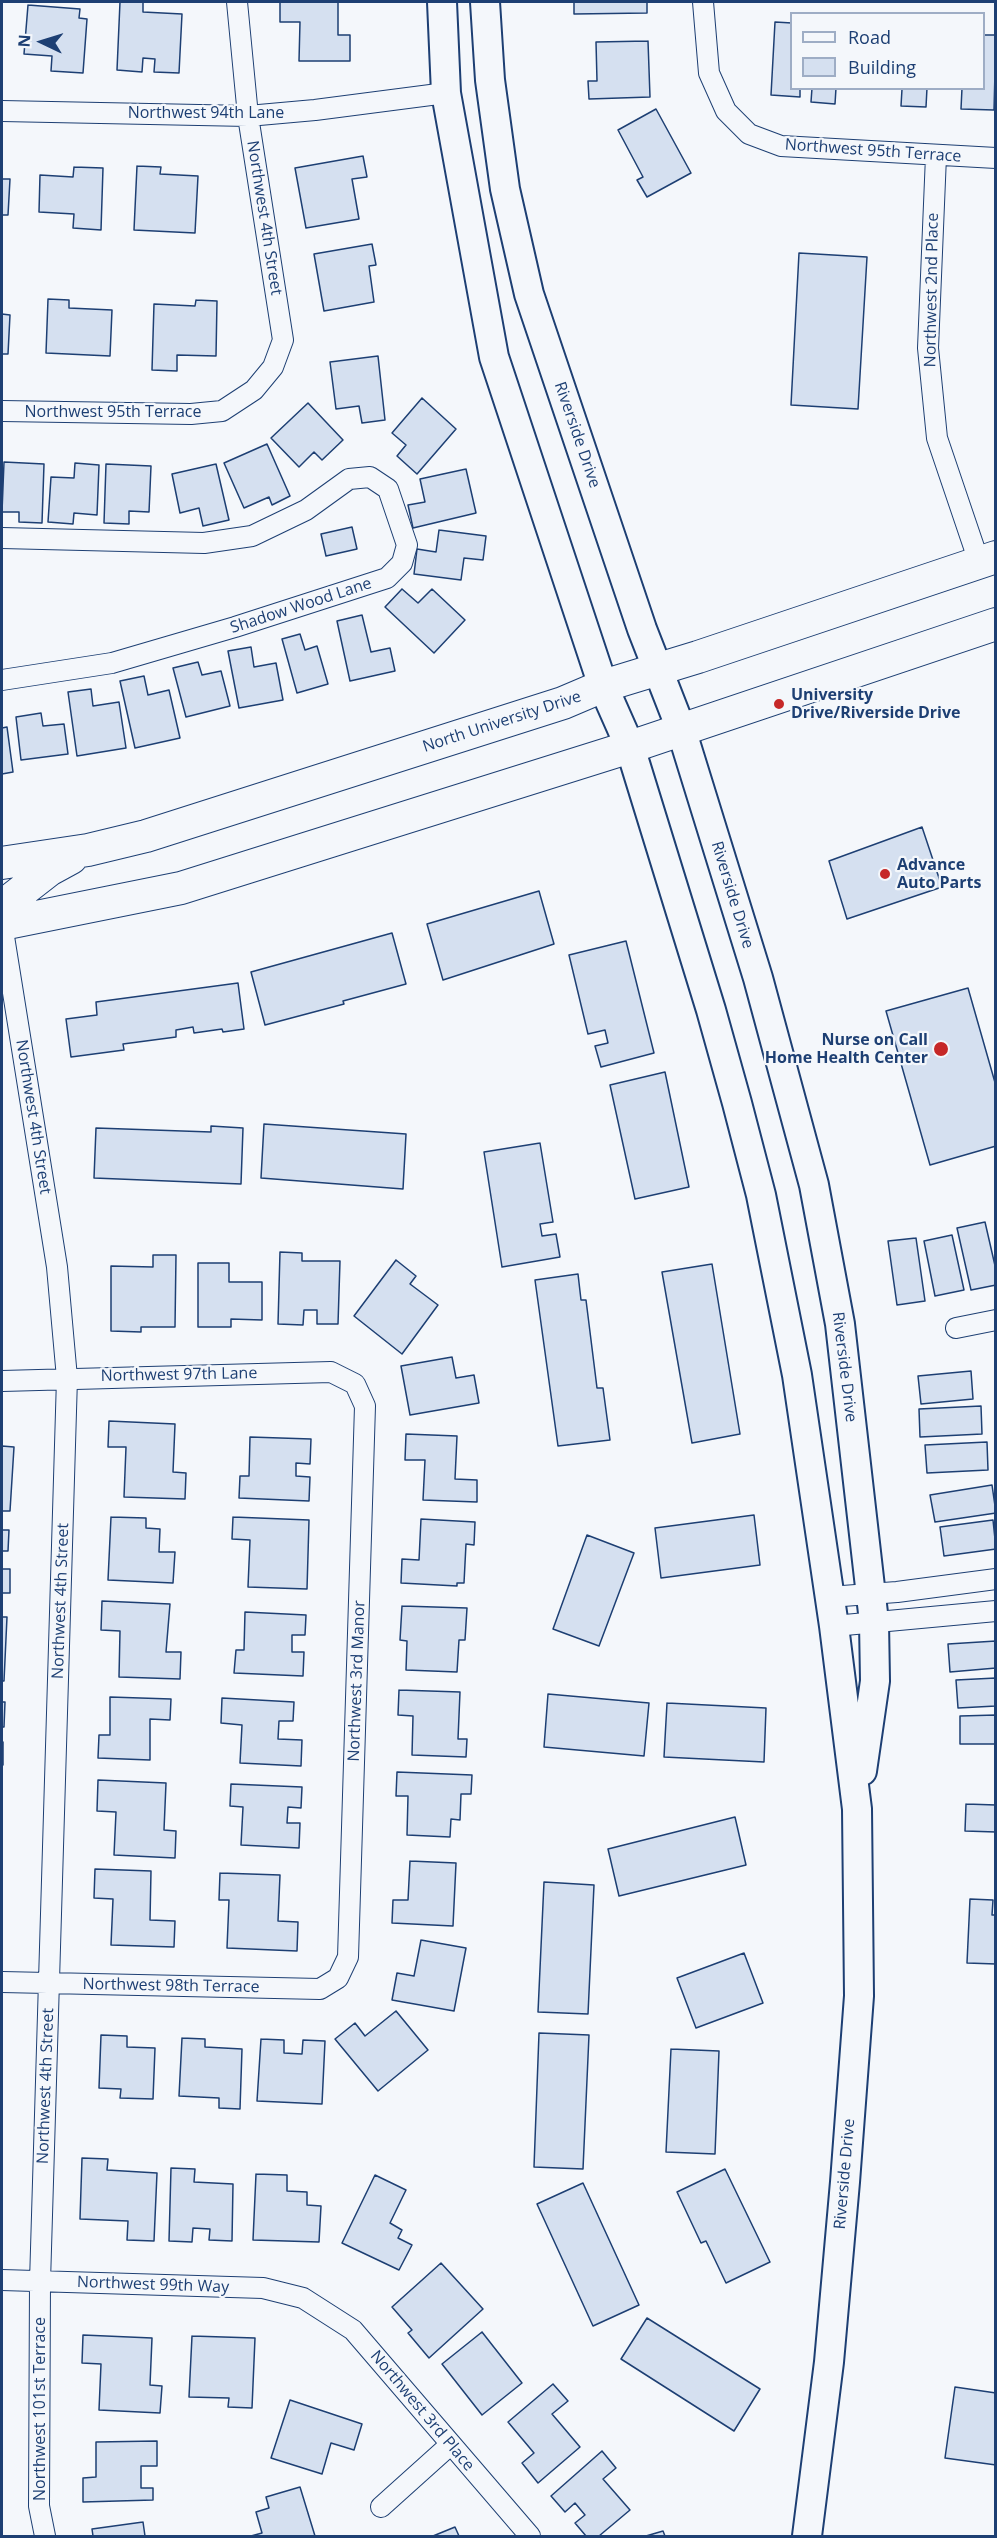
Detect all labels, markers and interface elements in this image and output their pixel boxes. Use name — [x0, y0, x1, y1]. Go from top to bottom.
north arrow — [12, 12, 72, 72]
legend — [790, 12, 985, 90]
text: Road — [848, 25, 891, 49]
text: N — [13, 33, 35, 48]
text: Building — [848, 55, 916, 79]
street label: Northwest 94th Lane — [128, 103, 284, 123]
street label: Northwest 95th Terrace — [784, 135, 962, 167]
street label: Northwest 4th Street — [242, 139, 286, 297]
street label: Northwest 2nd Place — [921, 212, 943, 368]
street label: Riverside Drive — [550, 379, 604, 491]
street label: Northwest 95th Terrace — [25, 402, 201, 422]
street label: Shadow Wood Lane — [228, 574, 374, 638]
place label: University Drive/Riverside Drive — [791, 685, 961, 723]
street label: North University Drive — [420, 687, 584, 757]
marker: University Drive/Riverside Drive — [772, 697, 786, 711]
street label: Riverside Drive — [707, 839, 757, 951]
place label: Advance Auto Parts — [897, 855, 981, 893]
marker: Advance Auto Parts — [878, 867, 892, 881]
place label: Nurse on Call Home Health Center — [765, 1030, 928, 1068]
street label: Northwest 4th Street — [11, 1038, 55, 1196]
marker: Nurse on Call Home Health Center — [932, 1040, 950, 1058]
street label: Riverside Drive — [828, 1311, 860, 1423]
street label: Northwest 97th Lane — [101, 1364, 257, 1386]
street label: Northwest 4th Street — [49, 1523, 73, 1679]
street label: Northwest 3rd Manor — [345, 1600, 369, 1762]
street label: Northwest 98th Terrace — [82, 1975, 260, 1997]
street label: Northwest 4th Street — [34, 2008, 58, 2164]
street label: Riverside Drive — [831, 2118, 859, 2230]
street label: Northwest 99th Way — [77, 2273, 229, 2297]
street label: Northwest 101st Terrace — [30, 2317, 50, 2501]
street label: Northwest 3rd Place — [366, 2347, 478, 2475]

